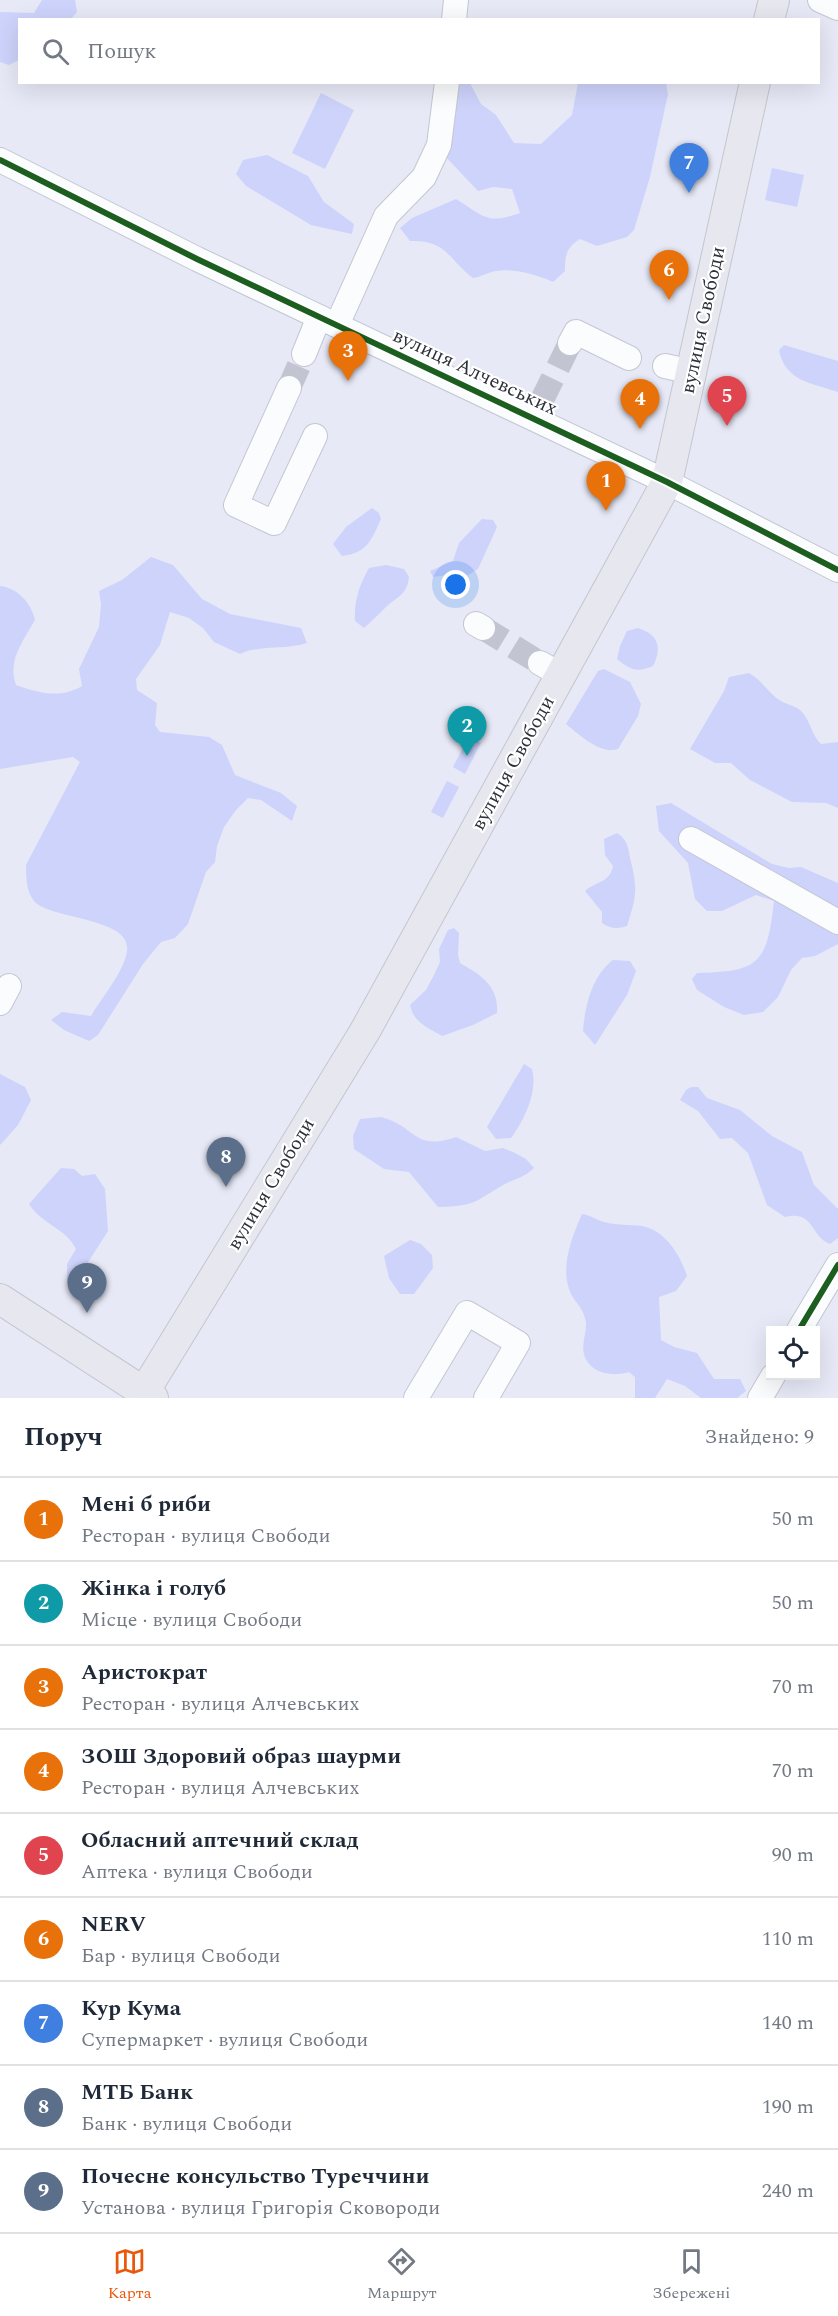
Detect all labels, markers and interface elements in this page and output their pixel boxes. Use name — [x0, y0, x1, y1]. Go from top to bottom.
search box — [18, 18, 820, 84]
icon: search — [39, 35, 72, 68]
text: Пошук — [87, 35, 157, 68]
pin: 7 — [670, 144, 708, 193]
street label: вулиця Свободи — [673, 244, 733, 396]
pin: 6 — [650, 250, 688, 300]
street label: вулиця Алчевських — [388, 321, 562, 423]
pin: 3 — [328, 332, 368, 381]
pin: 5 — [708, 376, 746, 426]
pin: 4 — [620, 380, 660, 429]
pin: 1 — [586, 462, 626, 511]
your location — [441, 570, 470, 599]
street label: вулиця Свободи — [464, 690, 562, 836]
pin: 2 — [448, 706, 486, 756]
street label: вулиця Свободи — [220, 1112, 322, 1256]
pin: 8 — [206, 1138, 246, 1187]
pin: 9 — [68, 1264, 106, 1313]
map controls — [766, 1326, 820, 1380]
button: locate — [766, 1326, 820, 1380]
text: Поруч — [24, 1417, 103, 1457]
text: Знайдено: 9 — [704, 1422, 814, 1452]
text: Мені б риби — [81, 1488, 211, 1521]
text: 1 — [38, 1504, 49, 1534]
text: 50 m — [772, 1504, 814, 1534]
text: Ресторан · вулиця Свободи — [81, 1521, 331, 1551]
text: Жінка і голуб — [81, 1572, 226, 1605]
text: 2 — [38, 1588, 49, 1618]
text: 50 m — [772, 1588, 814, 1618]
text: Місце · вулиця Свободи — [81, 1605, 302, 1635]
text: Аристократ — [81, 1656, 207, 1689]
text: 3 — [38, 1672, 49, 1702]
text: 70 m — [772, 1672, 814, 1702]
text: Ресторан · вулиця Алчевських — [81, 1689, 359, 1719]
text: ЗОШ Здоровий образ шаурми — [81, 1740, 401, 1773]
text: 4 — [38, 1756, 49, 1786]
text: 70 m — [772, 1756, 814, 1786]
text: Ресторан · вулиця Алчевських — [81, 1773, 359, 1803]
text: Обласний аптечний склад — [81, 1824, 359, 1857]
text: 5 — [38, 1840, 49, 1870]
text: 90 m — [772, 1840, 814, 1870]
text: Аптека · вулиця Свободи — [81, 1857, 313, 1887]
text: NERV — [81, 1908, 146, 1941]
text: 6 — [38, 1924, 49, 1954]
text: 110 m — [762, 1924, 814, 1954]
text: Бар · вулиця Свободи — [81, 1941, 281, 1971]
text: Кур Кума — [81, 1992, 181, 2025]
text: 7 — [38, 2008, 49, 2038]
text: 140 m — [762, 2008, 814, 2038]
text: Супермаркет · вулиця Свободи — [81, 2025, 368, 2055]
text: МТБ Банк — [81, 2076, 193, 2109]
text: 8 — [38, 2092, 49, 2122]
text: 190 m — [762, 2092, 814, 2122]
text: Банк · вулиця Свободи — [81, 2109, 292, 2139]
text: Почесне консульство Туреччини — [81, 2160, 430, 2193]
text: 9 — [38, 2176, 49, 2206]
text: 240 m — [762, 2176, 814, 2206]
text: Установа · вулиця Григорія Сковороди — [81, 2193, 440, 2223]
tab: Карта — [108, 2245, 152, 2305]
tab: Маршрут — [367, 2245, 437, 2305]
tab: Збережені — [652, 2245, 730, 2305]

